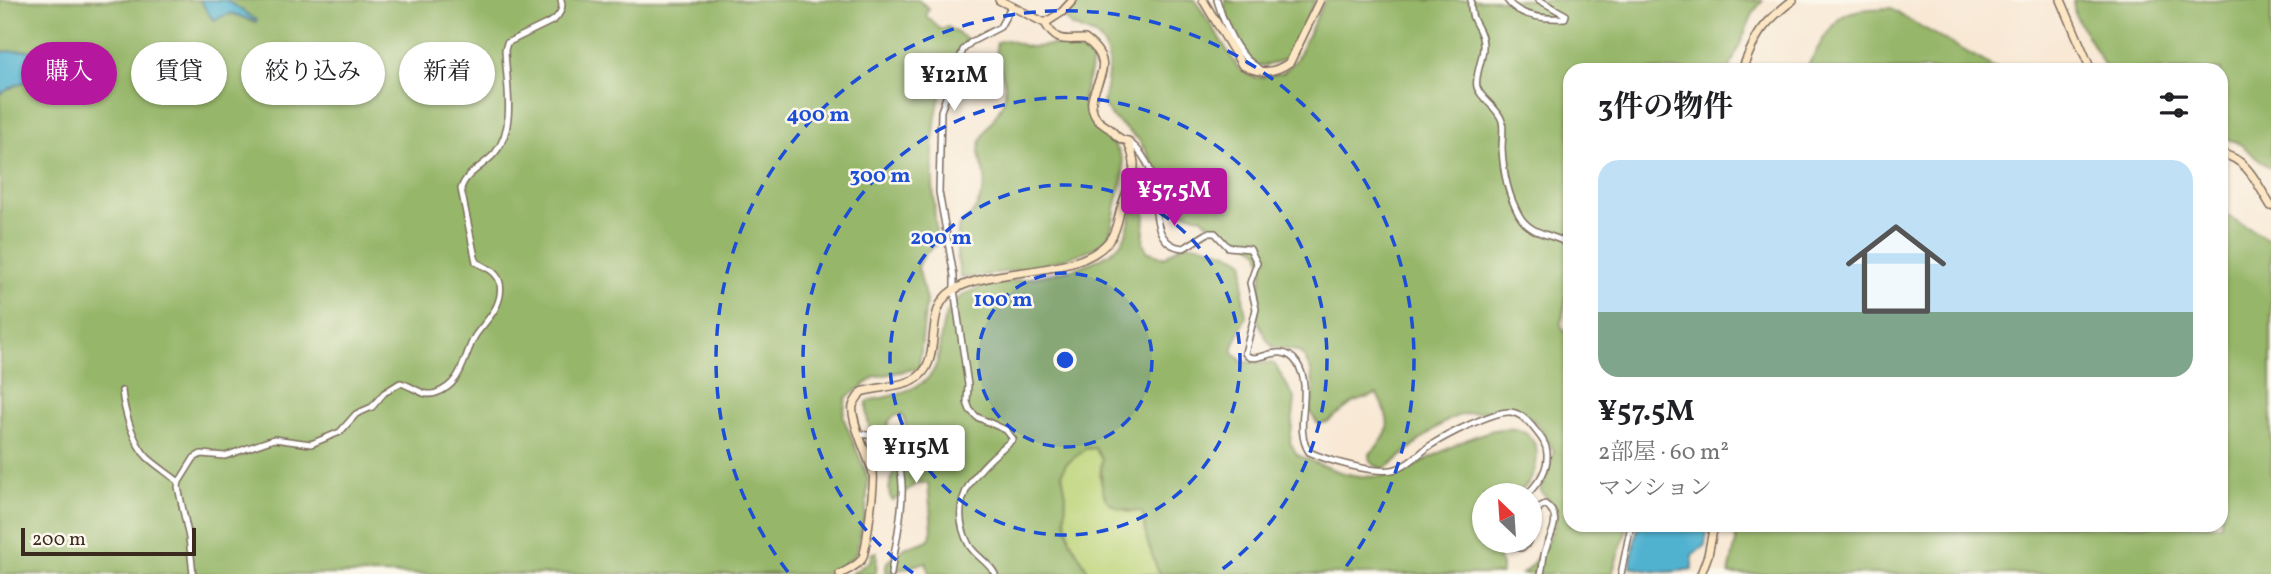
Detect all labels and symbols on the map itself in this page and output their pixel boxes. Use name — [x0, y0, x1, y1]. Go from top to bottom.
pin: ¥121M — [905, 54, 1003, 113]
text: 400 m — [787, 101, 849, 130]
text: 300 m — [850, 162, 910, 191]
pin: ¥57.5M — [1117, 168, 1231, 228]
text: 200 m — [910, 224, 972, 253]
text: 100 m — [973, 286, 1033, 315]
centre of rings — [1053, 348, 1077, 372]
pin: ¥115M — [867, 426, 965, 485]
north arrow — [1472, 483, 1542, 553]
scale bar — [21, 525, 196, 557]

